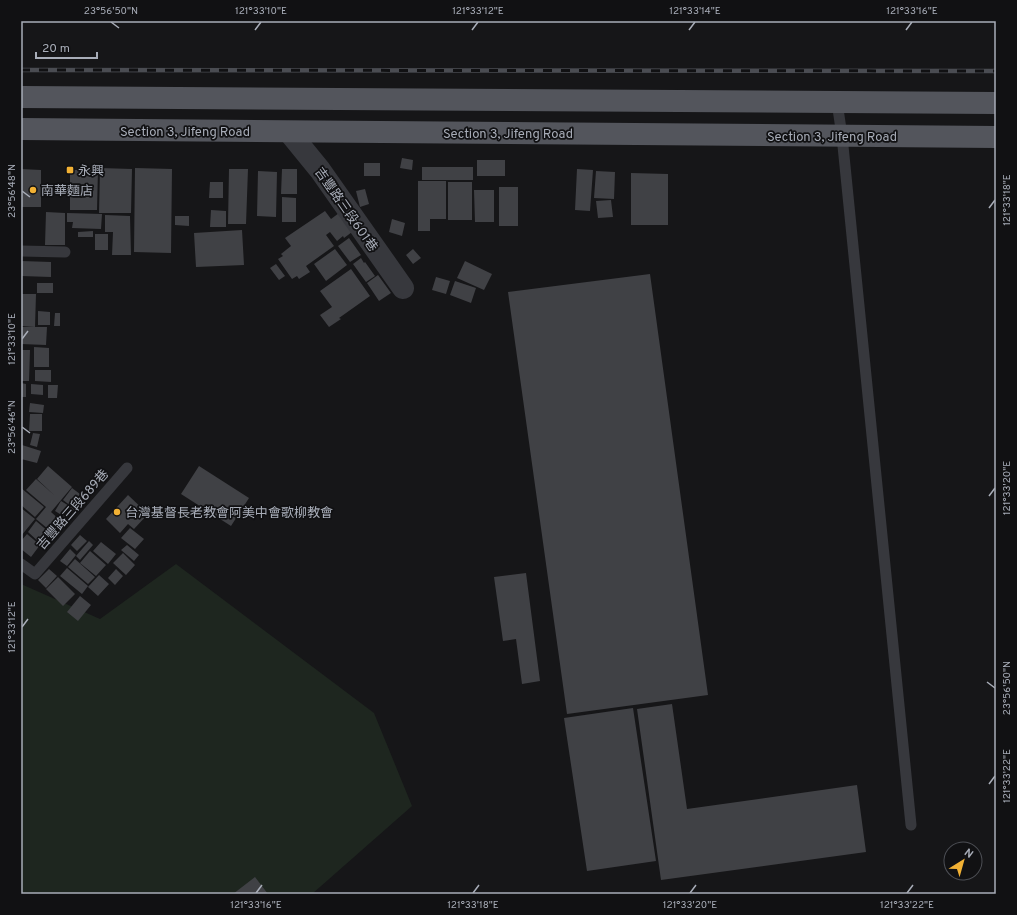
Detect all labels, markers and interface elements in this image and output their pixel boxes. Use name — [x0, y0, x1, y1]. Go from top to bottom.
text: 23°56'50"N — [84, 5, 138, 18]
text: 121°33'10"E — [235, 5, 287, 18]
text: 121°33'12"E — [452, 5, 504, 18]
text: 121°33'14"E — [669, 5, 721, 18]
text: 121°33'16"E — [886, 5, 938, 18]
scale bar — [36, 34, 97, 60]
text: 20 m — [42, 41, 70, 57]
street label: Section 3, Jifeng Road — [120, 125, 250, 141]
street label: Section 3, Jifeng Road — [443, 127, 573, 143]
street label: Section 3, Jifeng Road — [767, 130, 897, 146]
text: 23°56'48"N — [6, 164, 19, 218]
place label: 永興 — [78, 164, 104, 180]
marker: 永興 — [65, 165, 75, 175]
street label: 吉豐路三段601巷 — [310, 165, 380, 255]
text: 121°33'18"E — [1001, 174, 1014, 226]
place label: 南華麵店 — [41, 184, 93, 200]
marker: 南華麵店 — [28, 185, 38, 195]
text: 121°33'10"E — [6, 313, 19, 365]
text: 23°56'46"N — [6, 400, 19, 454]
text: 121°33'20"E — [1001, 461, 1014, 515]
street label: 吉豐路三段689巷 — [34, 467, 113, 554]
place label: 台灣基督長老教會阿美中會歌柳教會 — [125, 505, 333, 522]
marker: 台灣基督長老教會阿美中會歌柳教會 — [112, 507, 122, 517]
text: 121°33'12"E — [6, 601, 19, 653]
text: 23°56'50"N — [1001, 661, 1014, 715]
text: 121°33'22"E — [1001, 749, 1014, 803]
north arrow — [943, 841, 983, 881]
text: N — [961, 846, 976, 862]
text: 121°33'16"E — [230, 899, 282, 912]
text: 121°33'18"E — [447, 899, 499, 912]
text: 121°33'20"E — [663, 899, 717, 912]
text: 121°33'22"E — [880, 899, 934, 912]

